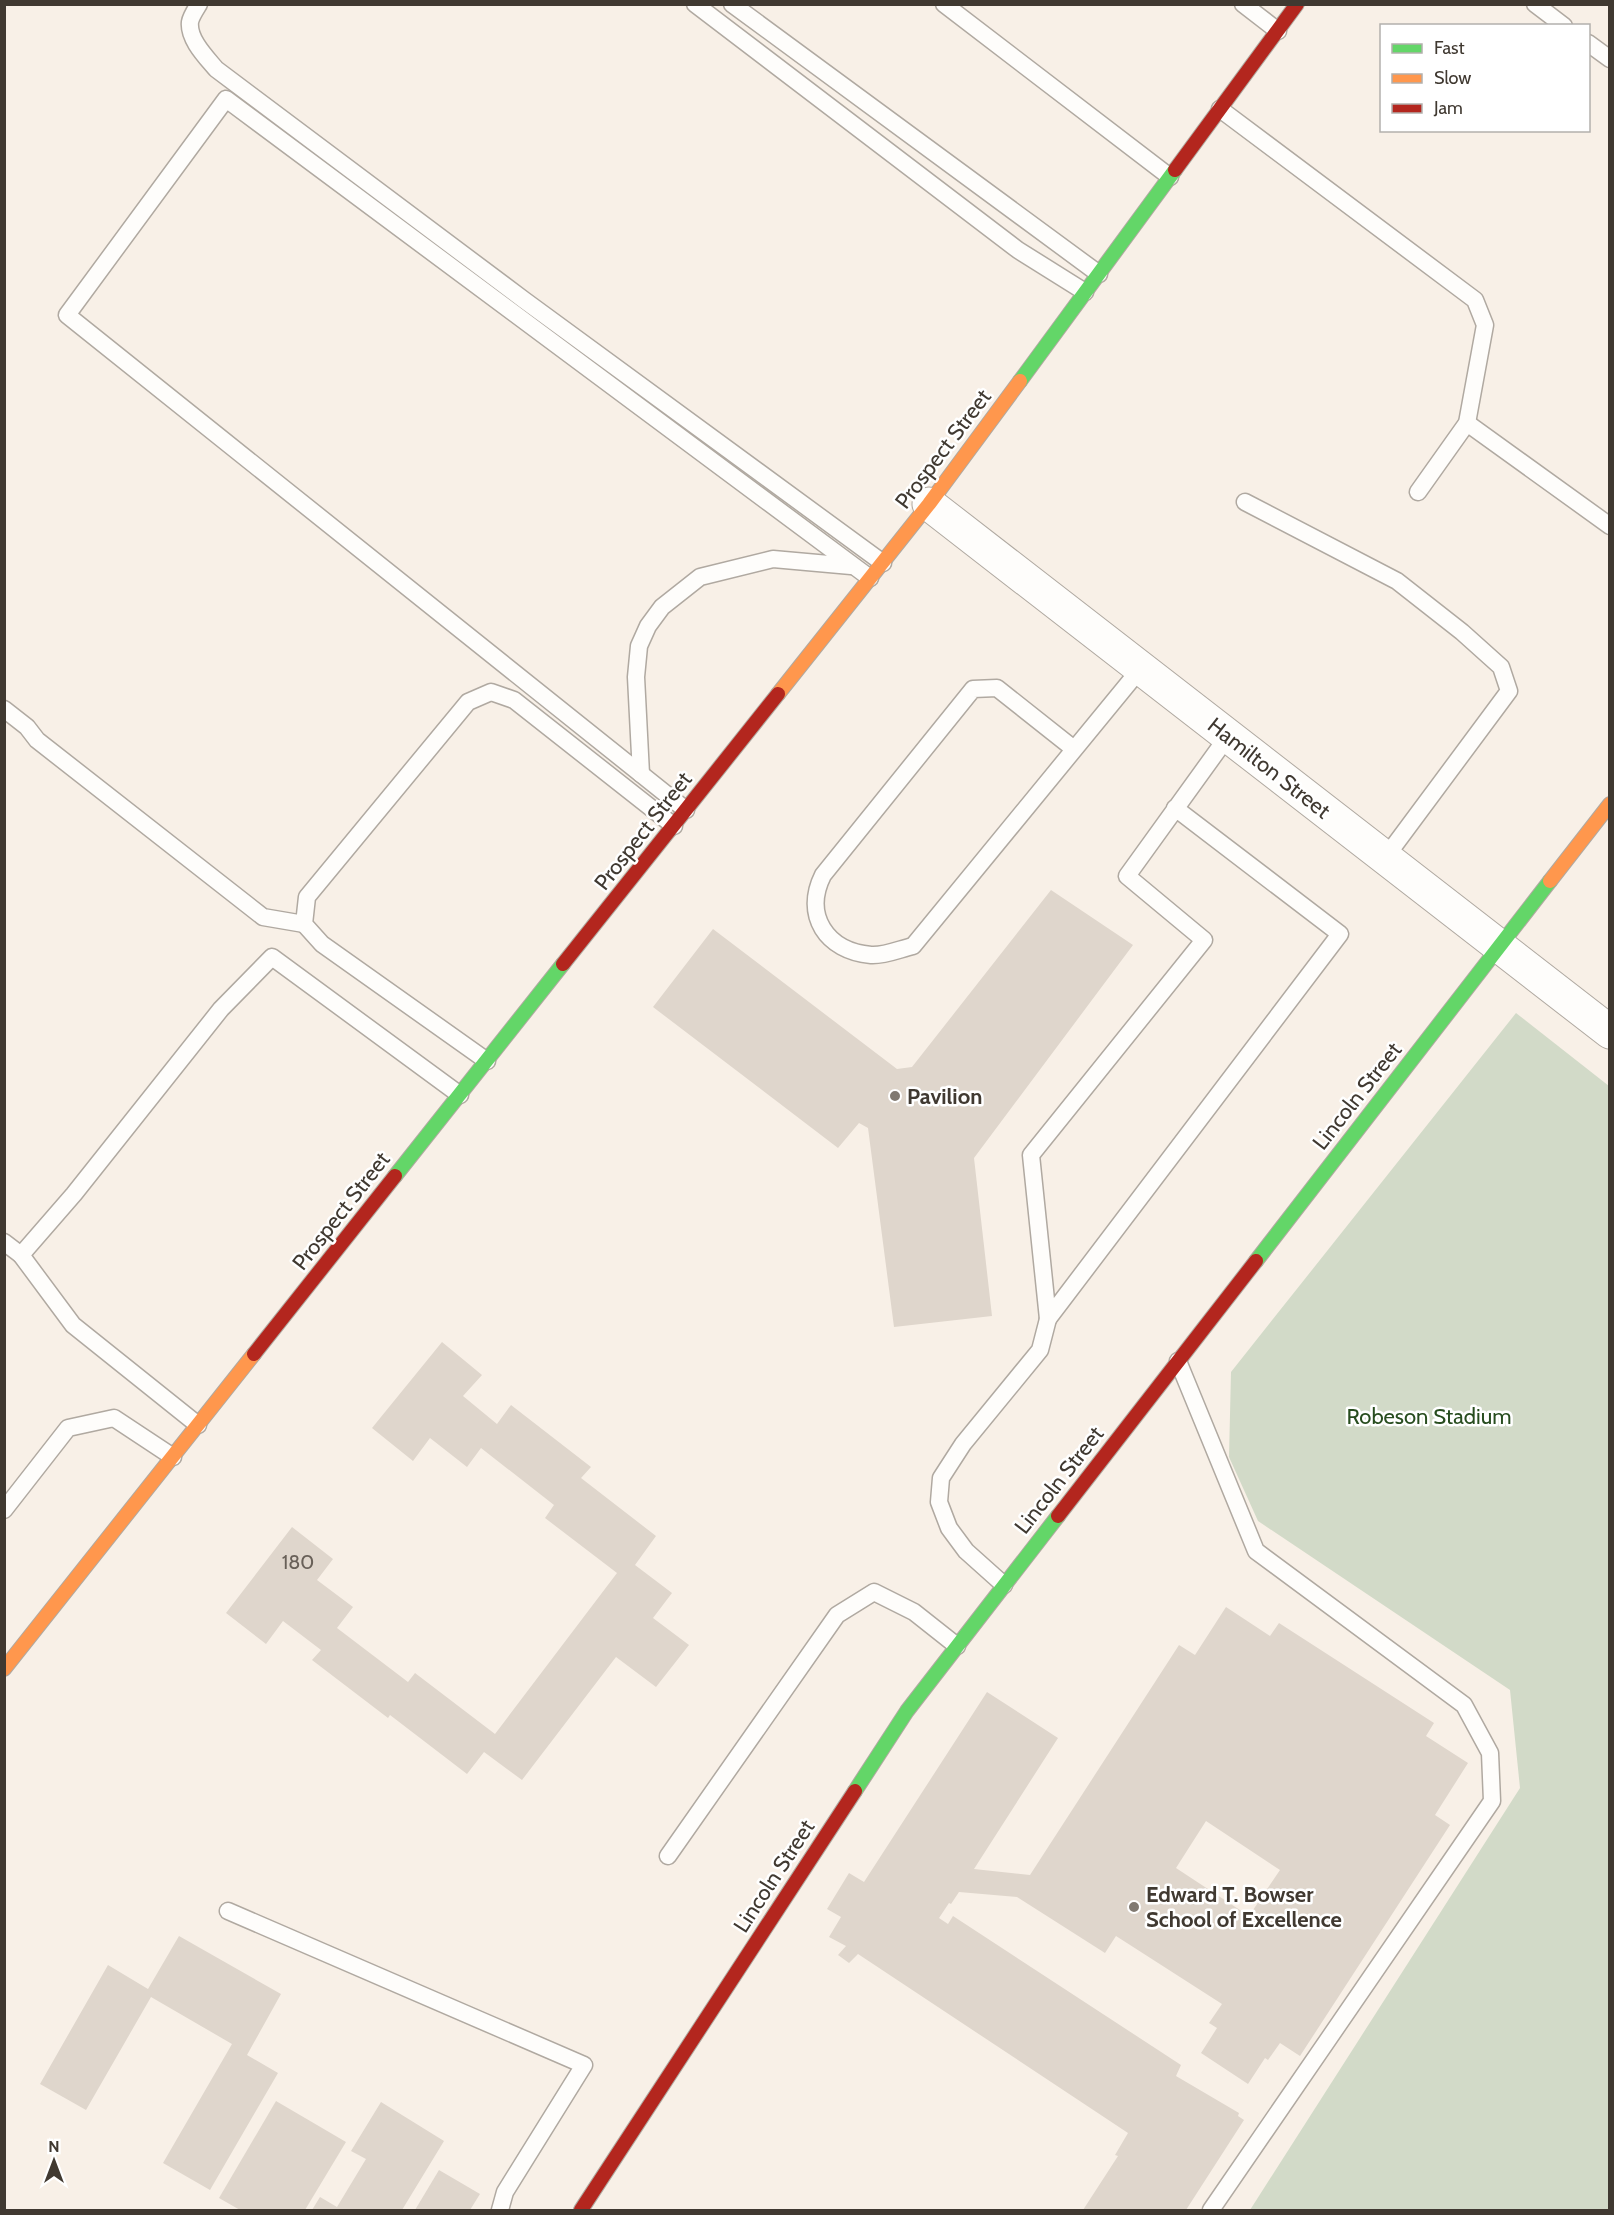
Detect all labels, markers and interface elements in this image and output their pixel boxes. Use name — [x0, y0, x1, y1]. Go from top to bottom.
legend — [1380, 24, 1590, 132]
text: Fast — [1434, 37, 1465, 59]
text: Slow — [1434, 67, 1471, 89]
text: Jam — [1433, 97, 1463, 119]
street label: Prospect Street — [889, 383, 997, 514]
street label: Hamilton Street — [1202, 712, 1336, 825]
street label: Prospect Street — [588, 766, 698, 896]
street label: Lincoln Street — [1307, 1036, 1408, 1155]
place label: Pavilion — [907, 1083, 982, 1110]
marker: Pavilion — [888, 1089, 902, 1103]
street label: Prospect Street — [286, 1146, 396, 1276]
park label: Robeson Stadium — [1346, 1403, 1512, 1430]
street label: Lincoln Street — [1009, 1420, 1110, 1539]
house number: 180 — [282, 1550, 314, 1574]
street label: Lincoln Street — [728, 1814, 821, 1937]
place label: Edward T. Bowser School of Excellence — [1146, 1881, 1342, 1933]
marker: Edward T. Bowser School of Excellence — [1127, 1900, 1141, 1914]
north arrow — [24, 2131, 84, 2191]
text: N — [48, 2137, 60, 2156]

